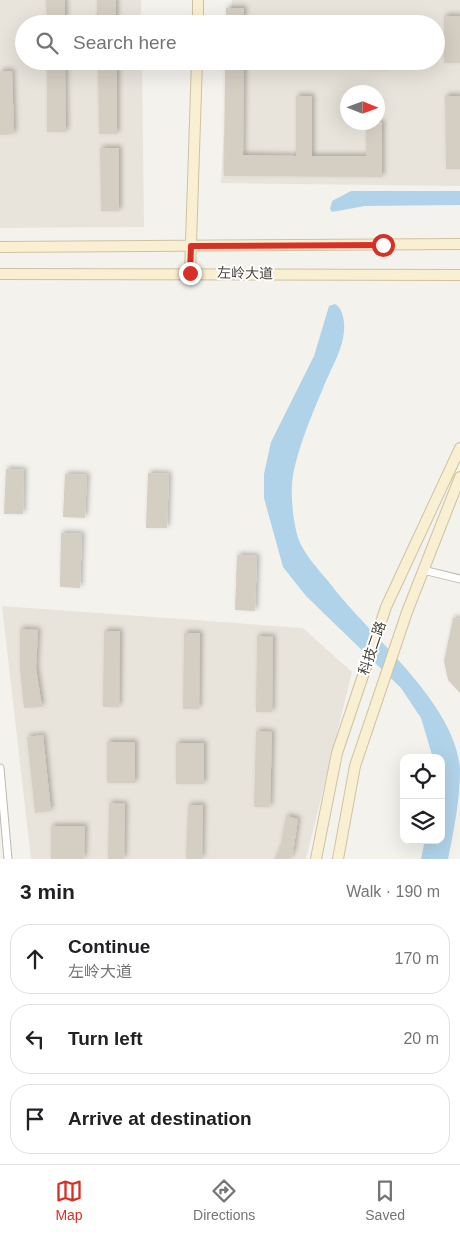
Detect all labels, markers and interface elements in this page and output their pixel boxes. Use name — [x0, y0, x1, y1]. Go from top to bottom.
search box — [15, 15, 445, 70]
icon: search — [33, 29, 61, 57]
text: Search here — [73, 32, 177, 53]
north arrow — [340, 85, 385, 130]
route start — [372, 234, 395, 257]
route end — [179, 262, 202, 285]
street label: 左岭大道 — [217, 265, 273, 281]
street label: 科技二路 — [355, 619, 389, 677]
map controls — [400, 754, 445, 844]
button: locate — [400, 754, 445, 799]
button: layers — [400, 799, 445, 844]
text: 3 min — [20, 880, 75, 903]
text: Walk · 190 m — [346, 883, 440, 900]
text: Continue — [68, 936, 150, 957]
icon: ahead — [21, 945, 49, 973]
text: 170 m — [395, 950, 439, 967]
text: 左岭大道 — [68, 963, 132, 980]
icon: left — [21, 1025, 49, 1053]
text: Turn left — [68, 1028, 143, 1049]
text: 20 m — [403, 1030, 439, 1047]
icon: arrive — [21, 1105, 49, 1133]
text: Arrive at destination — [68, 1108, 252, 1129]
tab: Map — [55, 1177, 83, 1223]
tab: Directions — [193, 1177, 255, 1223]
tab: Saved — [365, 1177, 405, 1223]

